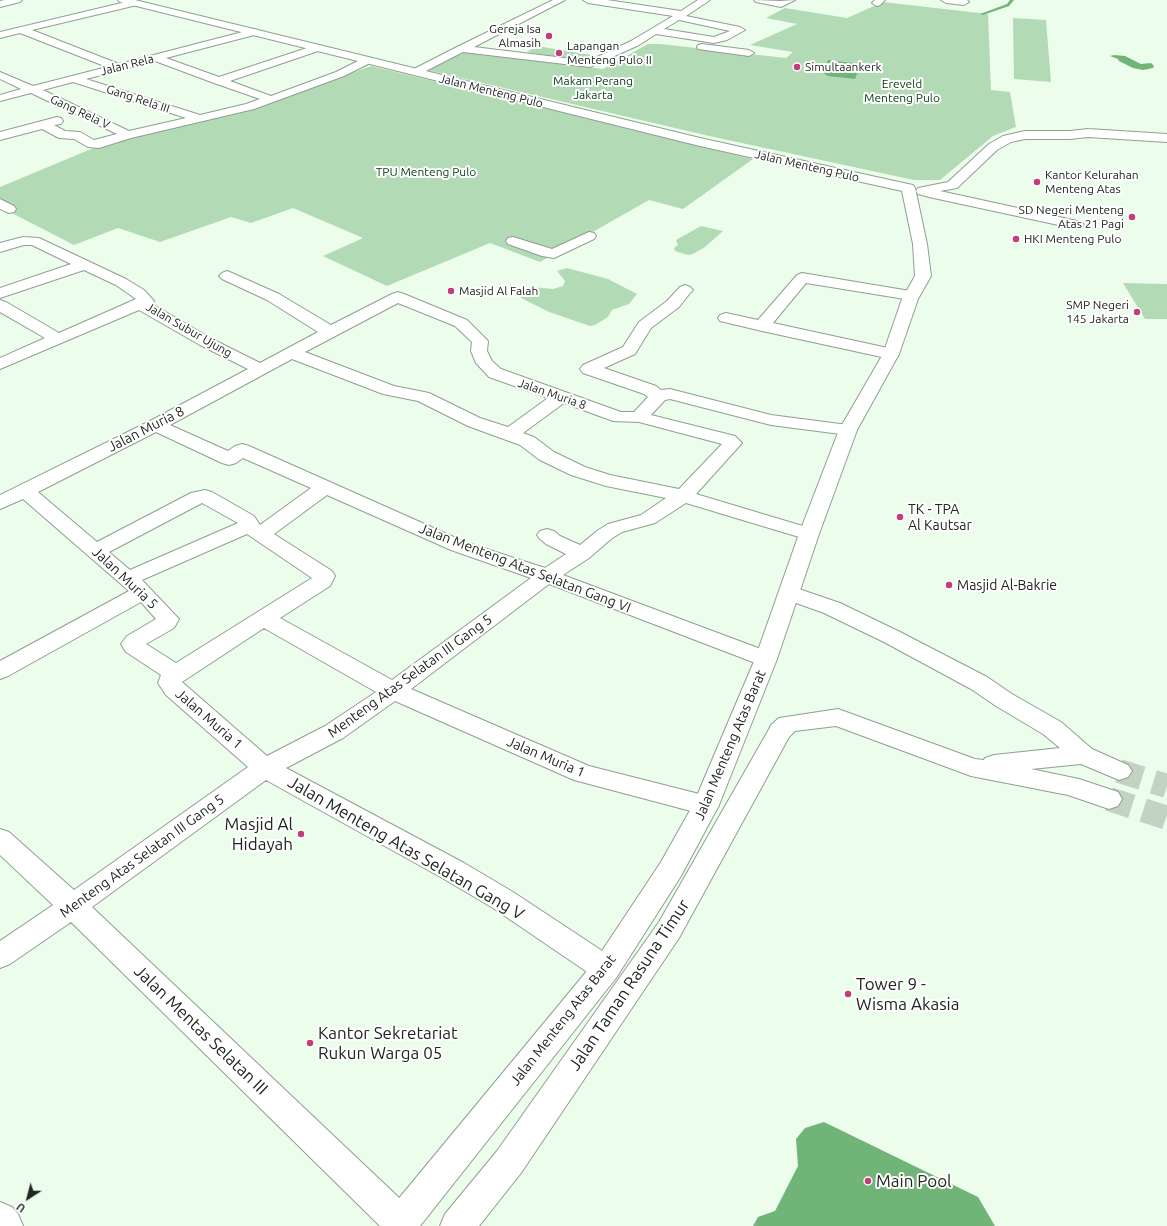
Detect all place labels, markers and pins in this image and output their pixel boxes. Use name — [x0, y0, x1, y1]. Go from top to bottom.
place label: Gereja Isa Almasih — [489, 22, 541, 50]
marker: Gereja Isa Almasih — [544, 31, 554, 41]
place label: Lapangan Menteng Pulo II — [567, 39, 652, 67]
marker: Lapangan Menteng Pulo II — [554, 48, 564, 58]
place label: Simultaankerk — [805, 60, 882, 74]
marker: Simultaankerk — [792, 62, 802, 72]
place label: Kantor Kelurahan Menteng Atas — [1045, 168, 1139, 196]
marker: Kantor Kelurahan Menteng Atas — [1032, 177, 1042, 187]
place label: SD Negeri Menteng Atas 21 Pagi — [1019, 203, 1124, 231]
marker: SD Negeri Menteng Atas 21 Pagi — [1127, 212, 1137, 222]
place label: HKI Menteng Pulo — [1024, 232, 1121, 246]
marker: HKI Menteng Pulo — [1011, 234, 1021, 244]
place label: Masjid Al Falah — [459, 284, 538, 298]
marker: Masjid Al Falah — [446, 286, 456, 296]
place label: SMP Negeri 145 Jakarta — [1066, 298, 1129, 326]
marker: SMP Negeri 145 Jakarta — [1132, 307, 1142, 317]
place label: TK - TPA Al Kautsar — [908, 501, 972, 534]
marker: TK - TPA Al Kautsar — [895, 512, 905, 522]
place label: Masjid Al-Bakrie — [957, 577, 1057, 593]
marker: Masjid Al-Bakrie — [944, 580, 954, 590]
place label: Masjid Al Hidayah — [225, 814, 293, 854]
marker: Masjid Al Hidayah — [296, 829, 306, 839]
place label: Tower 9 - Wisma Akasia — [856, 974, 959, 1014]
marker: Tower 9 - Wisma Akasia — [843, 989, 853, 999]
place label: Kantor Sekretariat Rukun Warga 05 — [318, 1023, 458, 1063]
marker: Kantor Sekretariat Rukun Warga 05 — [305, 1038, 315, 1048]
place label: Main Pool — [876, 1171, 952, 1191]
marker: Main Pool — [863, 1176, 873, 1186]

